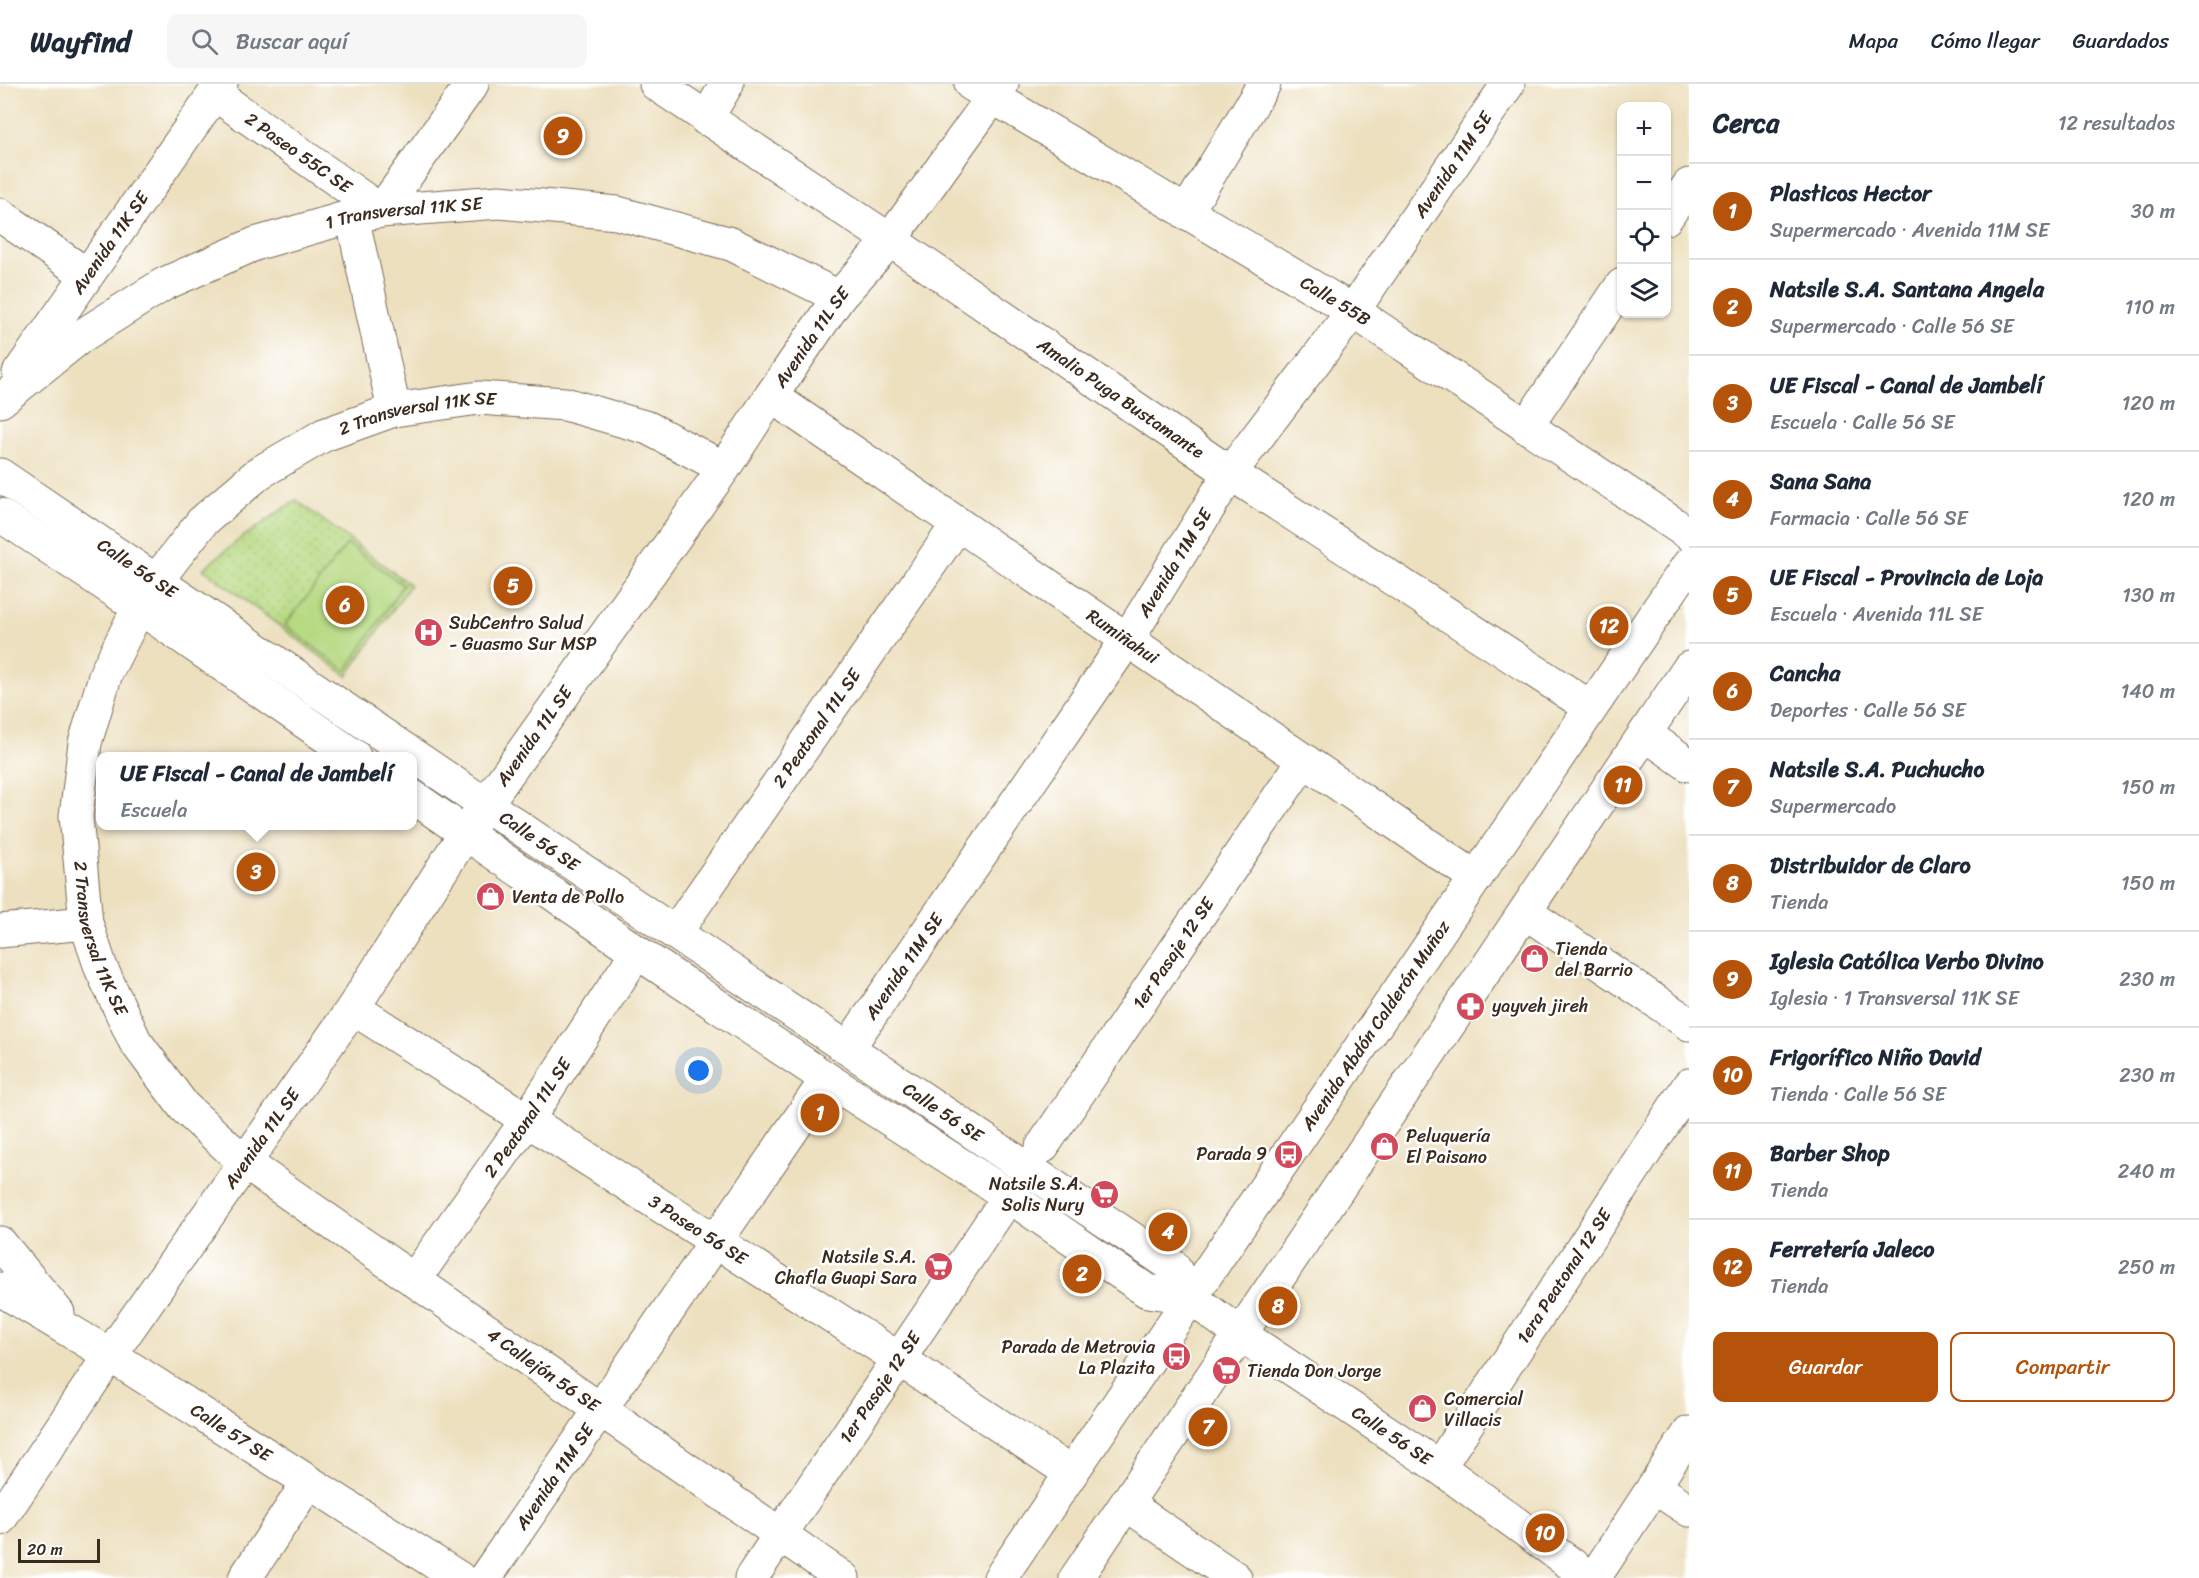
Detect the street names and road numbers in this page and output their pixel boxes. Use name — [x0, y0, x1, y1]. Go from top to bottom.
street label: 2 Paseo 55C SE — [238, 104, 360, 203]
street label: Avenida 11M SE — [1404, 104, 1501, 226]
street label: Avenida 11K SE — [62, 184, 158, 302]
street label: 1 Transversal 11K SE — [321, 187, 484, 239]
street label: Calle 55B — [1294, 267, 1377, 335]
street label: Avenida 11L SE — [765, 278, 858, 395]
street label: Amalio Puga Bustamante — [1030, 329, 1211, 467]
street label: 2 Transversal 11K SE — [334, 382, 498, 445]
street label: Avenida 11M SE — [1128, 501, 1221, 625]
street label: Calle 56 SE — [90, 529, 185, 608]
street label: Rumiñahui — [1080, 600, 1166, 673]
street label: 2 Peatonal 11L SE — [764, 661, 870, 795]
street label: Avenida 11L SE — [487, 678, 582, 794]
street label: Calle 56 SE — [493, 802, 587, 881]
street label: 2 Transversal 11K SE — [64, 860, 137, 1022]
street label: 1er Pasaje 12 SE — [1124, 890, 1223, 1016]
street label: Avenida 11M SE — [855, 905, 953, 1027]
street label: Avenida Abdón Calderón Muñoz — [1292, 913, 1459, 1138]
street label: 2 Peatonal 11L SE — [475, 1050, 580, 1184]
street label: Calle 56 SE — [896, 1073, 991, 1152]
street label: Avenida 11L SE — [214, 1080, 309, 1196]
street label: 3 Paseo 56 SE — [642, 1186, 755, 1274]
street label: 1era Peatonal 12 SE — [1508, 1201, 1621, 1351]
street label: 4 Callejón 56 SE — [480, 1319, 608, 1421]
street label: 1er Pasaje 12 SE — [830, 1324, 930, 1450]
street label: Calle 57 SE — [184, 1394, 279, 1471]
street label: Calle 56 SE — [1345, 1397, 1440, 1475]
street label: Avenida 11M SE — [506, 1416, 603, 1537]

